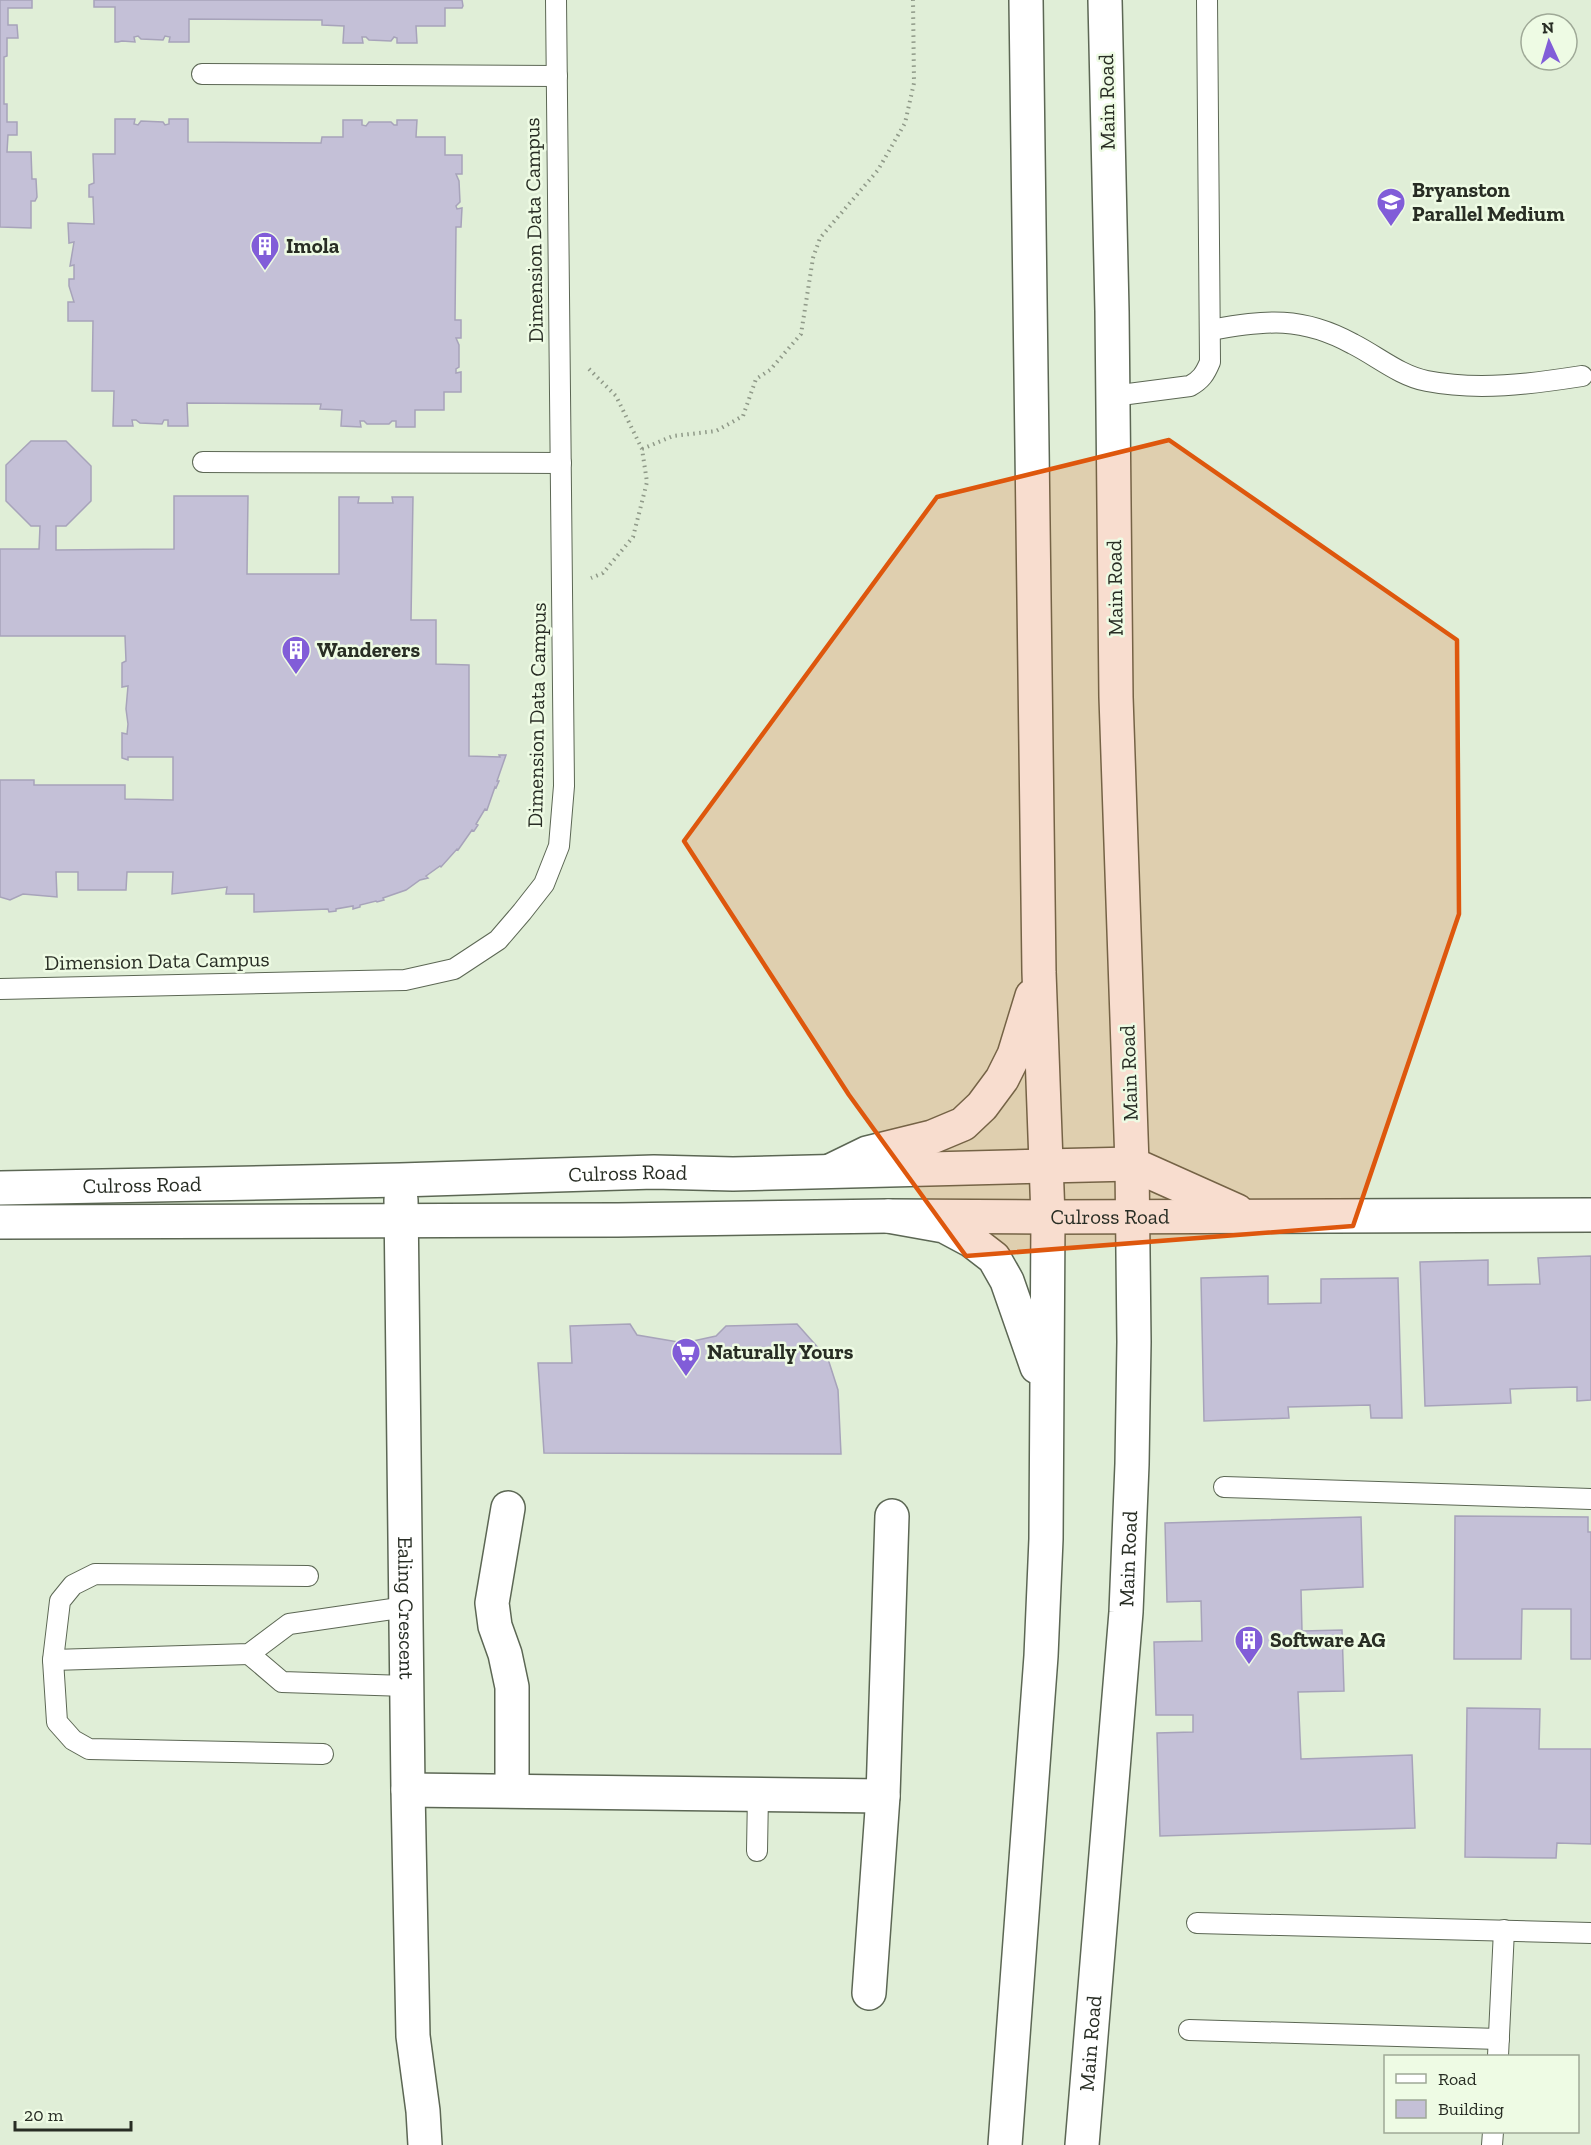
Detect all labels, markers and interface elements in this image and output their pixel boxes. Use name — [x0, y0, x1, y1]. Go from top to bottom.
north arrow — [1519, 12, 1579, 72]
text: N — [1541, 18, 1555, 37]
street label: Main Road — [1093, 53, 1120, 150]
street label: Dimension Data Campus — [519, 117, 548, 343]
place label: Bryanston Parallel Medium — [1412, 177, 1565, 226]
school or university icon: Bryanston Parallel Medium — [1375, 186, 1407, 228]
building icon: Imola — [249, 230, 281, 272]
place label: Imola — [286, 233, 340, 258]
street label: Main Road — [1101, 539, 1128, 636]
street label: Dimension Data Campus — [522, 602, 551, 828]
building icon: Wanderers — [280, 634, 312, 676]
place label: Wanderers — [317, 637, 420, 662]
street label: Dimension Data Campus — [44, 946, 270, 975]
street label: Main Road — [1114, 1024, 1143, 1122]
street label: Culross Road — [568, 1159, 688, 1187]
street label: Culross Road — [82, 1171, 202, 1198]
street label: Culross Road — [1050, 1204, 1170, 1229]
supermarket icon: Naturally Yours — [670, 1336, 702, 1378]
place label: Naturally Yours — [707, 1339, 854, 1364]
street label: Main Road — [1113, 1510, 1142, 1607]
street label: Ealing Crescent — [393, 1536, 420, 1680]
building icon: Software AG — [1233, 1624, 1265, 1666]
place label: Software AG — [1270, 1627, 1386, 1652]
street label: Main Road — [1073, 1994, 1106, 2092]
legend — [1384, 2055, 1579, 2133]
text: Road — [1438, 2068, 1477, 2090]
scale bar — [15, 2094, 130, 2132]
text: Building — [1438, 2098, 1504, 2120]
text: 20 m — [24, 2104, 64, 2126]

